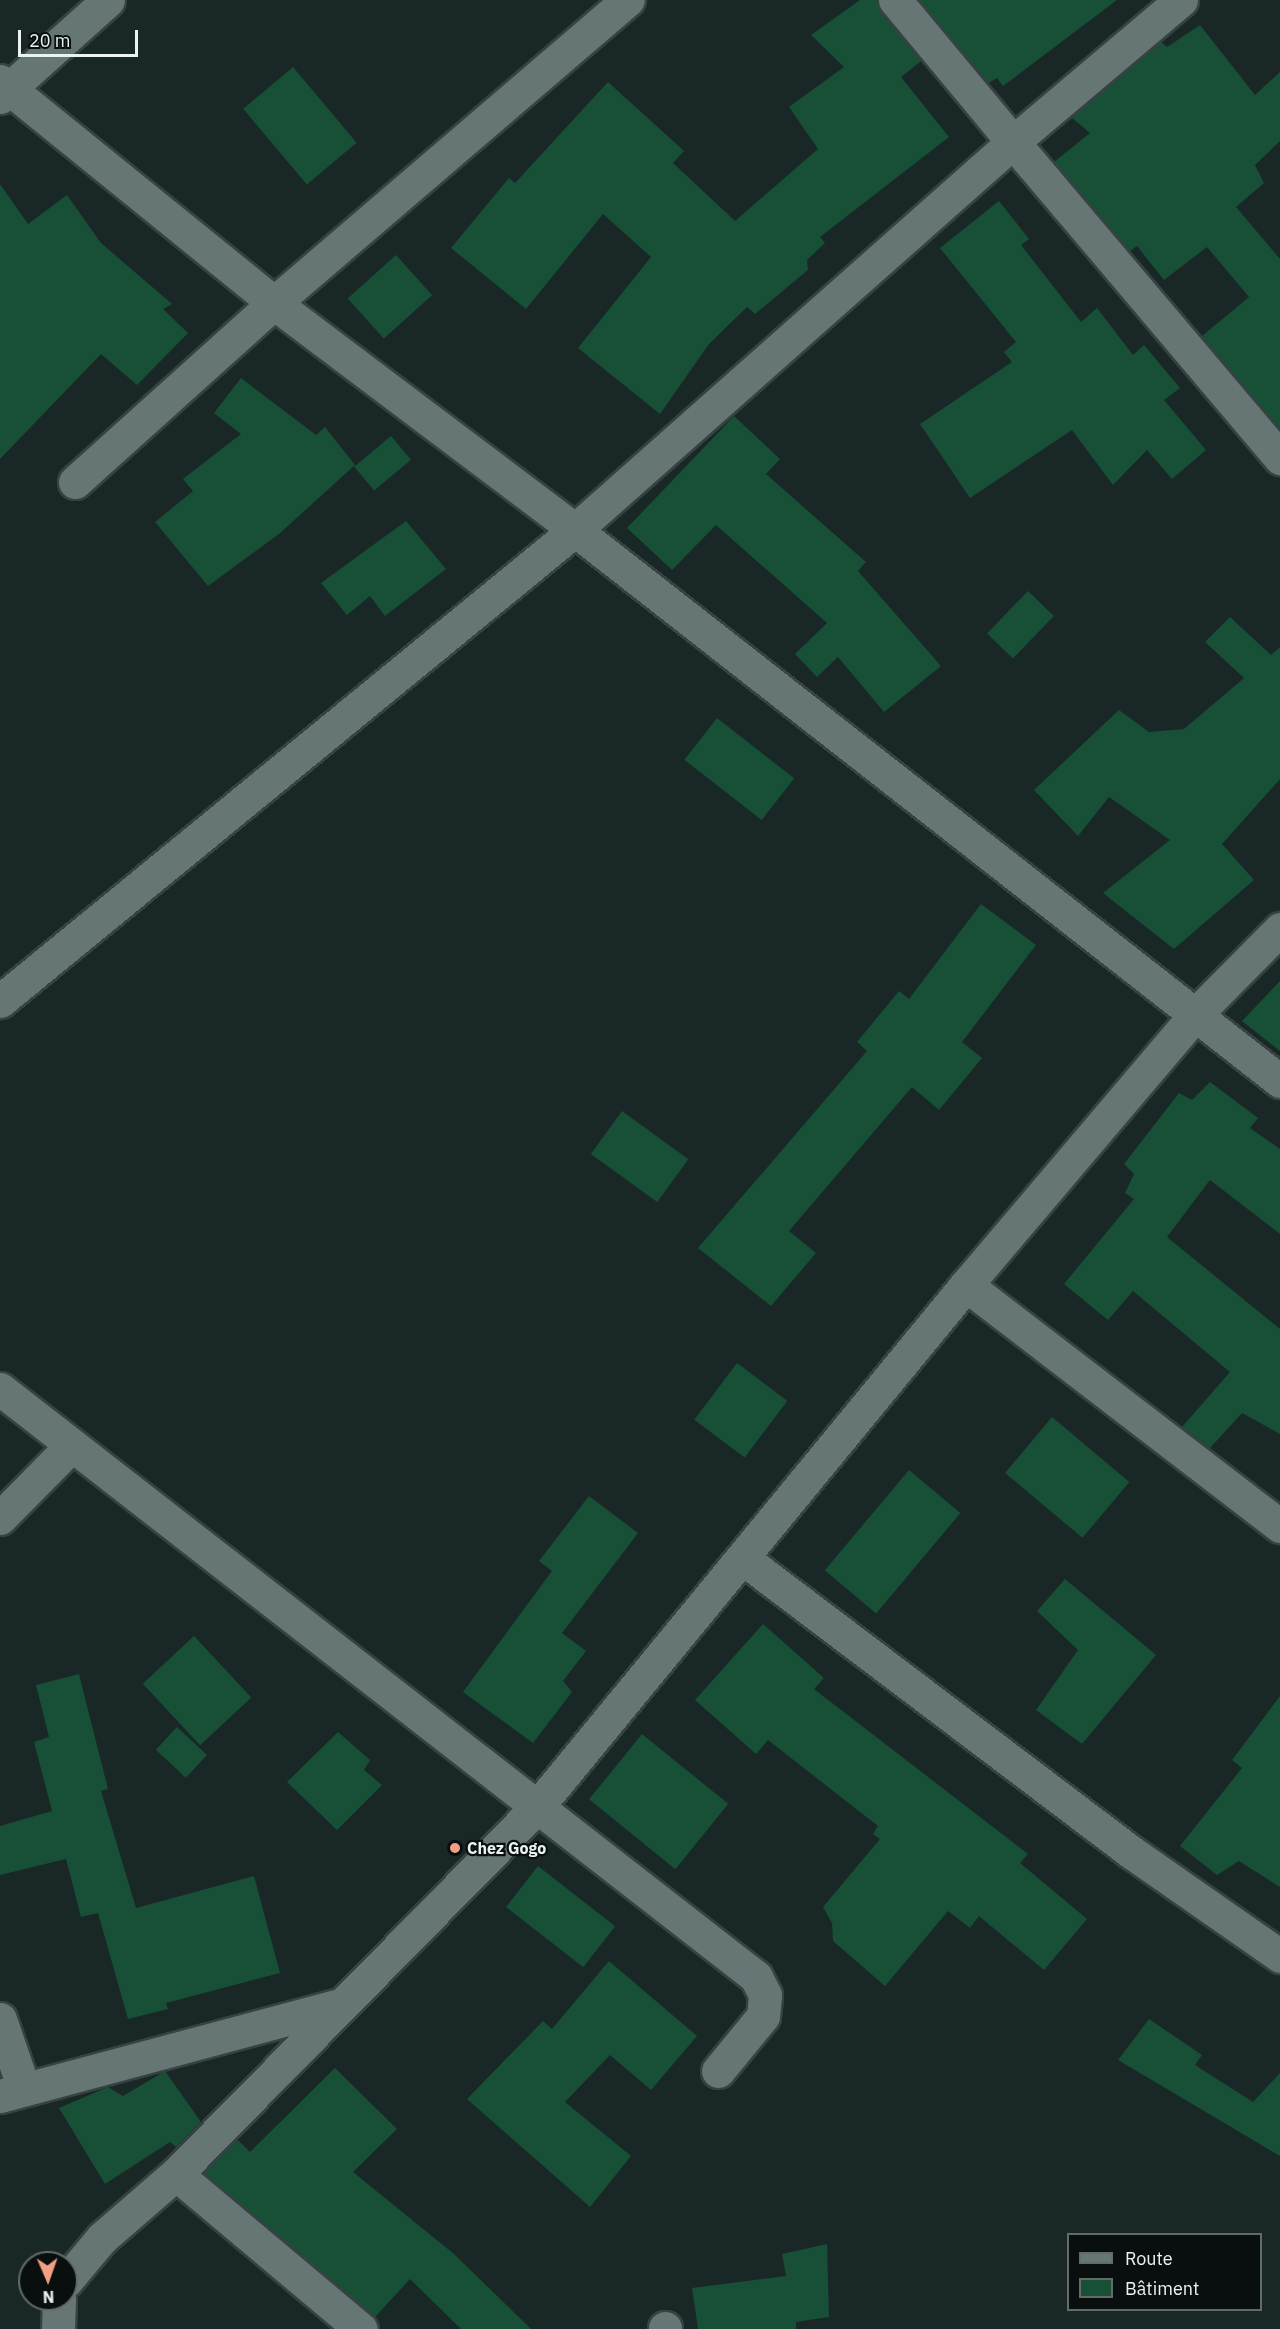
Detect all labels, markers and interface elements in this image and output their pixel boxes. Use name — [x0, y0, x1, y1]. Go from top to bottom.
scale bar — [21, 18, 141, 56]
text: 20 m — [29, 29, 71, 52]
place label: Chez Gogo — [467, 1838, 546, 1858]
marker: Chez Gogo — [448, 1841, 462, 1855]
legend — [1067, 2233, 1262, 2311]
text: Route — [1125, 2247, 1173, 2270]
north arrow — [18, 2251, 78, 2311]
text: Bâtiment — [1125, 2277, 1199, 2300]
text: N — [42, 2287, 55, 2307]

